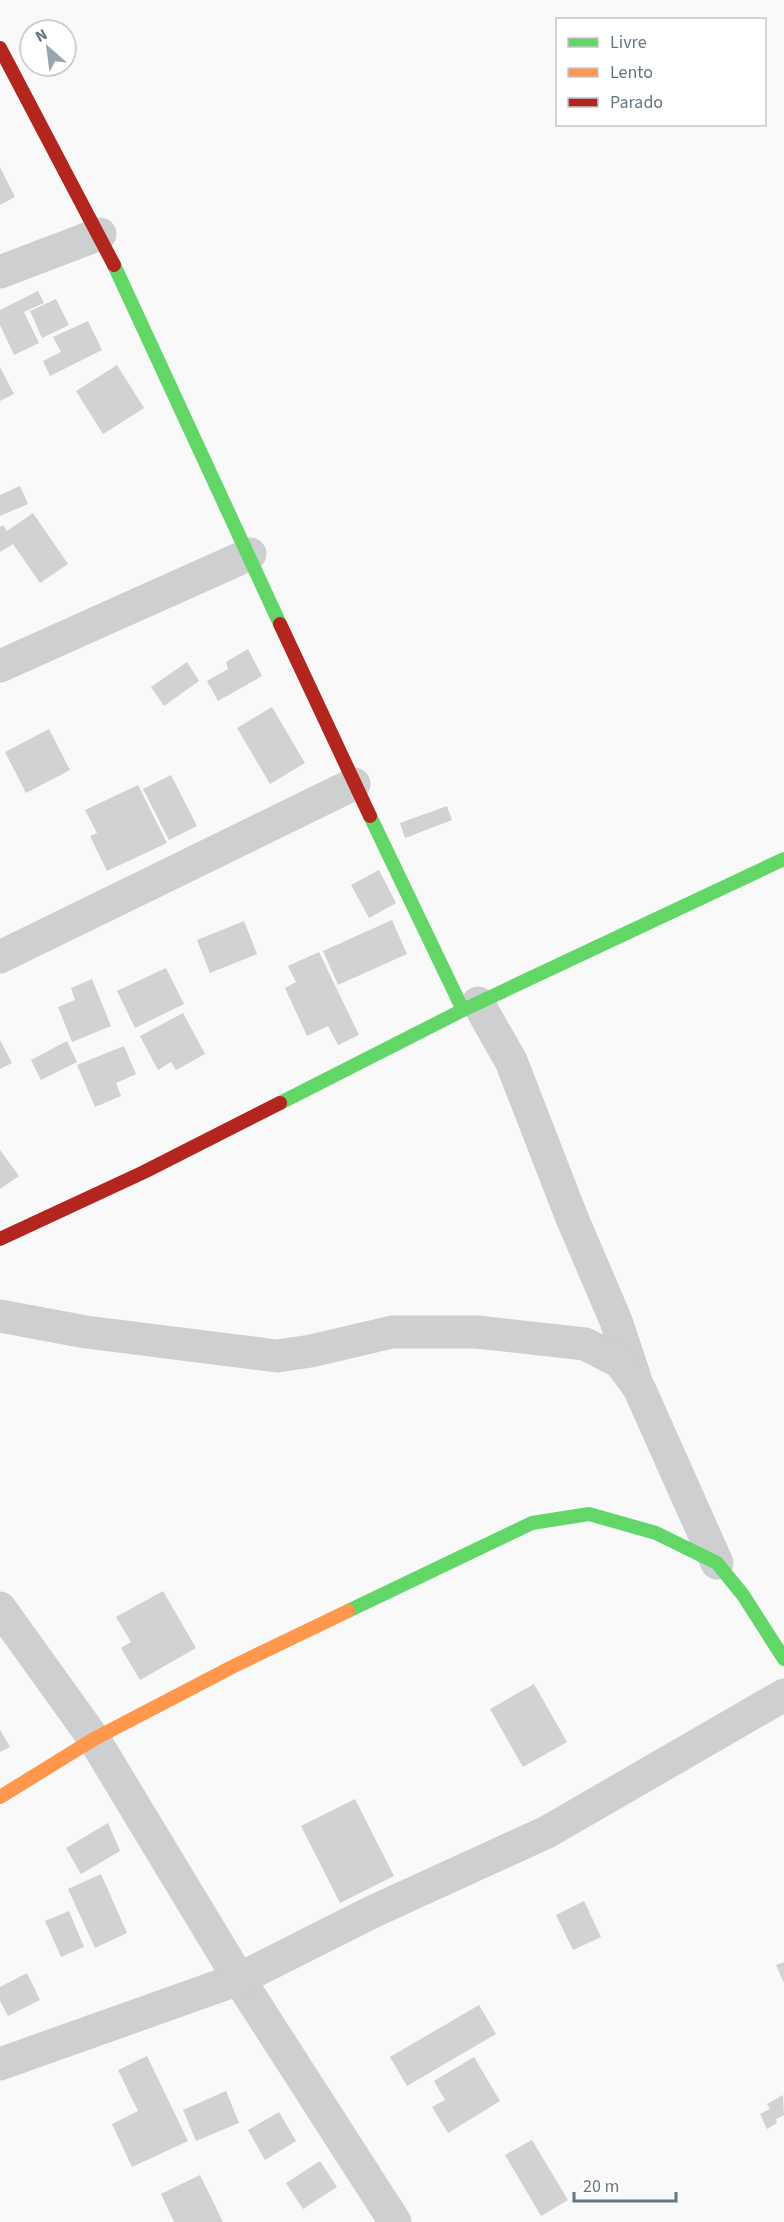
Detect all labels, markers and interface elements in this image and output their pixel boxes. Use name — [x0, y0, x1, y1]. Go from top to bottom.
north arrow — [18, 18, 78, 78]
legend — [556, 18, 766, 126]
text: N — [32, 23, 51, 48]
text: Livre — [610, 30, 647, 55]
text: Lento — [610, 60, 653, 85]
text: Parado — [610, 90, 663, 115]
scale bar — [574, 2165, 676, 2203]
text: 20 m — [583, 2174, 619, 2199]

